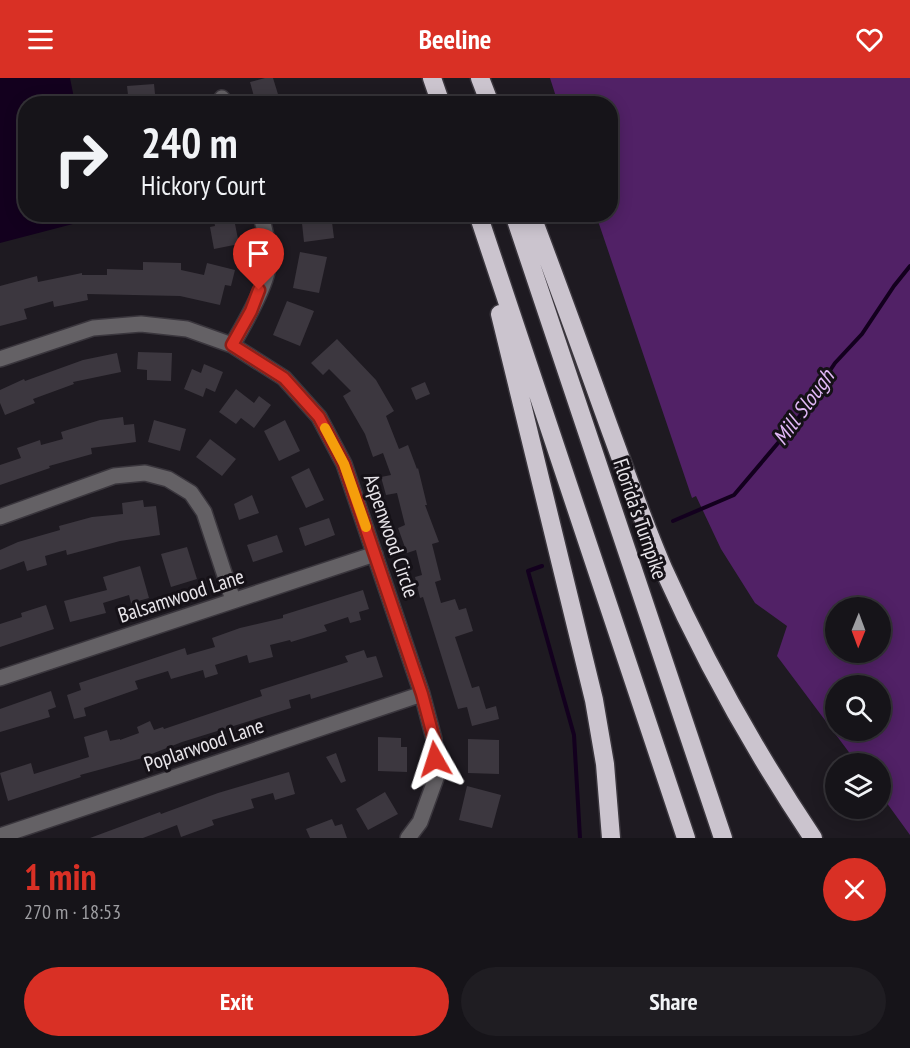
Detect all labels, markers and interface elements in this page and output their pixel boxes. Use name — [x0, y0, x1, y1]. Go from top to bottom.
text: Beeline — [419, 22, 491, 56]
icon: menu — [24, 23, 57, 56]
icon: heart — [853, 23, 886, 56]
text: 240 m — [141, 115, 238, 170]
icon: right — [42, 120, 120, 198]
text: Hickory Court — [141, 168, 266, 202]
pin — [233, 228, 284, 290]
icon: arrive — [242, 237, 275, 270]
water label: Mill Slough — [766, 363, 841, 450]
street label: Florida's Turnpike — [607, 455, 674, 583]
street label: Aspenwood Circle — [358, 470, 425, 601]
street label: Balsamwood Lane — [114, 562, 247, 629]
north arrow — [825, 597, 891, 663]
map controls — [825, 597, 891, 819]
button: search — [825, 675, 891, 741]
street label: Poplarwood Lane — [140, 711, 267, 778]
position arrow — [403, 727, 467, 791]
button: layers — [825, 753, 891, 819]
text: 1 min — [24, 853, 97, 900]
button: close — [823, 858, 886, 921]
text: 270 m · 18:53 — [24, 899, 121, 925]
button: Exit — [24, 967, 449, 1036]
button: Share — [461, 967, 886, 1036]

